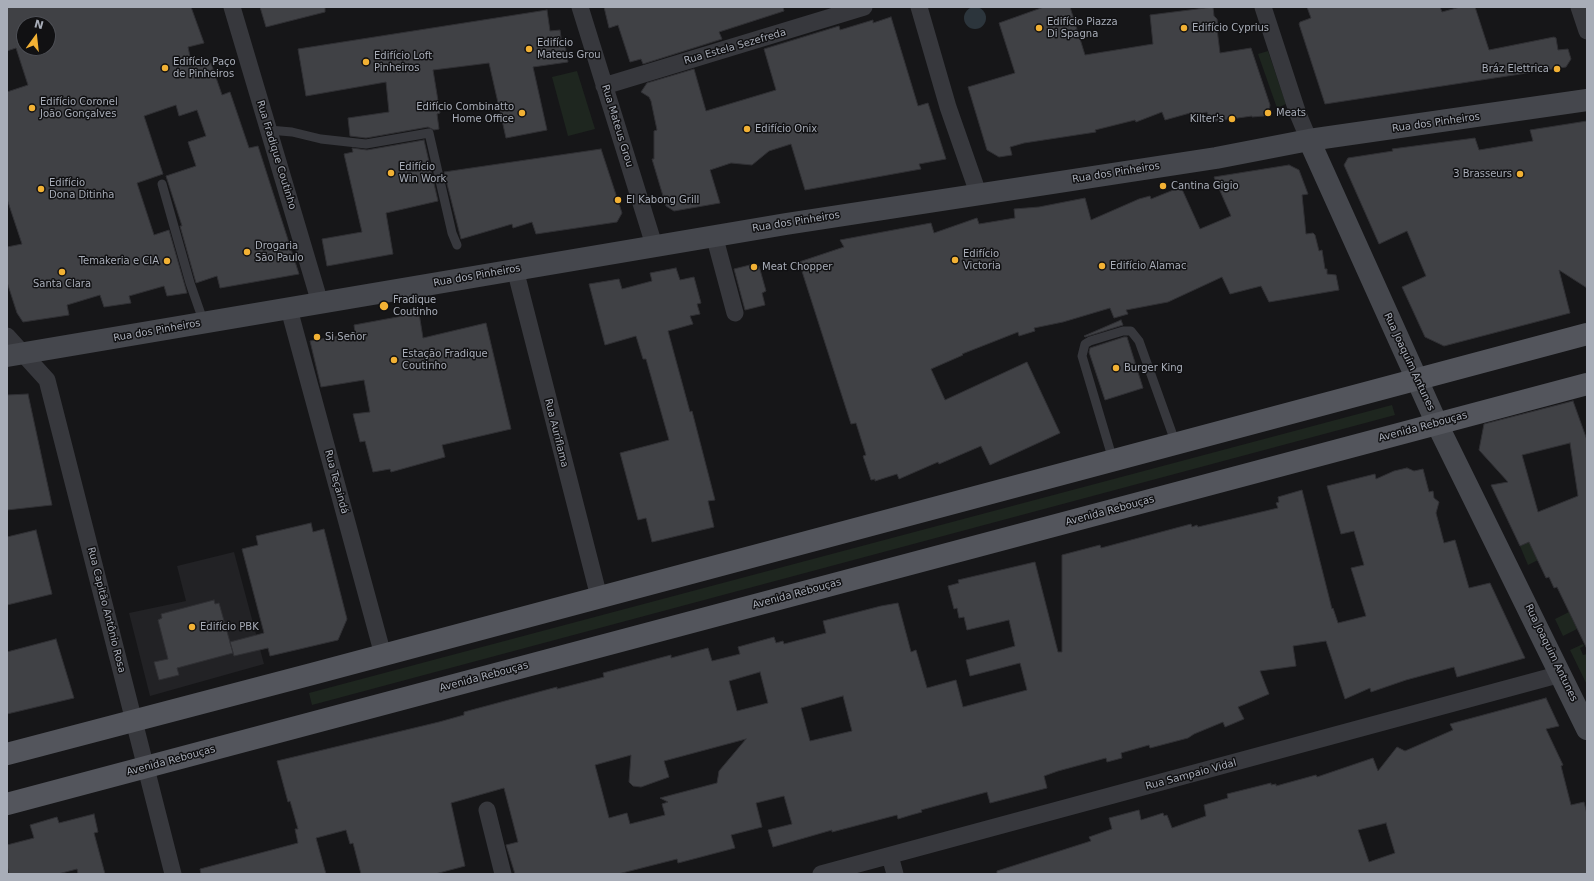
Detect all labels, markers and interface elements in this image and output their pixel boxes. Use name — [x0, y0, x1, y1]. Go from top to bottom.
north arrow — [16, 16, 56, 56]
place label: Edifício Piazza Di Spagna — [1047, 16, 1118, 40]
text: N — [33, 17, 45, 32]
place label: Edifício Cyprius — [1192, 22, 1269, 34]
marker: Edifício Piazza Di Spagna — [1034, 23, 1044, 33]
marker: Edifício Cyprius — [1179, 23, 1189, 33]
street label: Rua Estela Sezefreda — [683, 27, 787, 67]
place label: Edifício Mateus Grou — [537, 37, 601, 60]
marker: Edifício Mateus Grou — [524, 44, 534, 54]
place label: Edifício Loft Pinheiros — [374, 50, 432, 74]
place label: Edifício Paço de Pinheiros — [173, 56, 236, 80]
marker: Edifício Loft Pinheiros — [361, 57, 371, 67]
marker: Edifício Paço de Pinheiros — [160, 63, 170, 73]
place label: Bráz Elettrica — [1482, 63, 1549, 75]
marker: Bráz Elettrica — [1552, 64, 1562, 74]
street label: Rua Mateus Grou — [599, 83, 635, 169]
place label: Edifício Coronel João Gonçalves — [40, 96, 118, 120]
street label: Rua Fradique Coutinho — [254, 99, 298, 211]
place label: Edifício Combinatto Home Office — [416, 101, 514, 124]
marker: Edifício Coronel João Gonçalves — [27, 103, 37, 113]
place label: Meats — [1276, 107, 1306, 119]
marker: Edifício Combinatto Home Office — [517, 108, 527, 118]
marker: Meats — [1263, 108, 1273, 118]
street label: Rua dos Pinheiros — [1391, 111, 1481, 135]
place label: Kilter's — [1190, 113, 1224, 125]
marker: Kilter's — [1227, 114, 1237, 124]
place label: Edifício Onix — [755, 123, 817, 135]
marker: Edifício Onix — [742, 124, 752, 134]
street label: Rua dos Pinheiros — [1071, 160, 1161, 186]
place label: Edifício Win Work — [399, 161, 446, 184]
marker: Edifício Win Work — [386, 168, 396, 178]
place label: 3 Brasseurs — [1453, 168, 1512, 180]
marker: 3 Brasseurs — [1515, 169, 1525, 179]
place label: Edifício Dona Ditinha — [49, 177, 114, 200]
place label: Cantina Gigio — [1171, 180, 1239, 192]
marker: Cantina Gigio — [1158, 181, 1168, 191]
marker: Edifício Dona Ditinha — [36, 184, 46, 194]
place label: El Kabong Grill — [626, 194, 699, 206]
marker: El Kabong Grill — [613, 195, 623, 205]
street label: Rua dos Pinheiros — [751, 209, 841, 235]
place label: Drogaria São Paulo — [255, 240, 304, 264]
marker: Drogaria São Paulo — [242, 247, 252, 257]
place label: Edifício Victoria — [963, 248, 1001, 272]
place label: Temakeria e CIA — [79, 255, 159, 267]
marker: Edifício Victoria — [950, 255, 960, 265]
marker: Temakeria e CIA — [162, 256, 172, 266]
place label: Edifício Alamac — [1110, 260, 1186, 272]
place label: Meat Chopper — [762, 261, 832, 273]
marker: Edifício Alamac — [1097, 261, 1107, 271]
street label: Rua dos Pinheiros — [432, 262, 522, 290]
marker: Meat Chopper — [749, 262, 759, 272]
marker: Santa Clara — [57, 267, 67, 277]
place label: Santa Clara — [33, 278, 91, 290]
place label: Fradique Coutinho — [393, 294, 438, 318]
marker: Fradique Coutinho — [378, 300, 390, 312]
street label: Rua Joaquim Antunes — [1381, 311, 1437, 413]
street label: Rua dos Pinheiros — [112, 317, 202, 345]
place label: Si Señor — [325, 331, 366, 343]
marker: Si Señor — [312, 332, 322, 342]
place label: Estação Fradique Coutinho — [402, 348, 488, 372]
marker: Estação Fradique Coutinho — [389, 355, 399, 365]
place label: Burger King — [1124, 362, 1183, 374]
marker: Burger King — [1111, 363, 1121, 373]
street label: Rua Auriflama — [542, 397, 570, 469]
street label: Avenida Rebouças — [1377, 409, 1469, 445]
street label: Rua Teçaindá — [322, 449, 350, 515]
street label: Avenida Rebouças — [1064, 493, 1156, 529]
street label: Rua Capitão Antônio Rosa — [85, 546, 127, 674]
street label: Avenida Rebouças — [751, 576, 843, 612]
street label: Rua Joaquim Antunes — [1522, 602, 1580, 704]
place label: Edifício PBK — [200, 621, 259, 633]
marker: Edifício PBK — [187, 622, 197, 632]
street label: Avenida Rebouças — [438, 659, 530, 695]
street label: Avenida Rebouças — [125, 743, 217, 779]
street label: Rua Sampaio Vidal — [1144, 757, 1238, 793]

